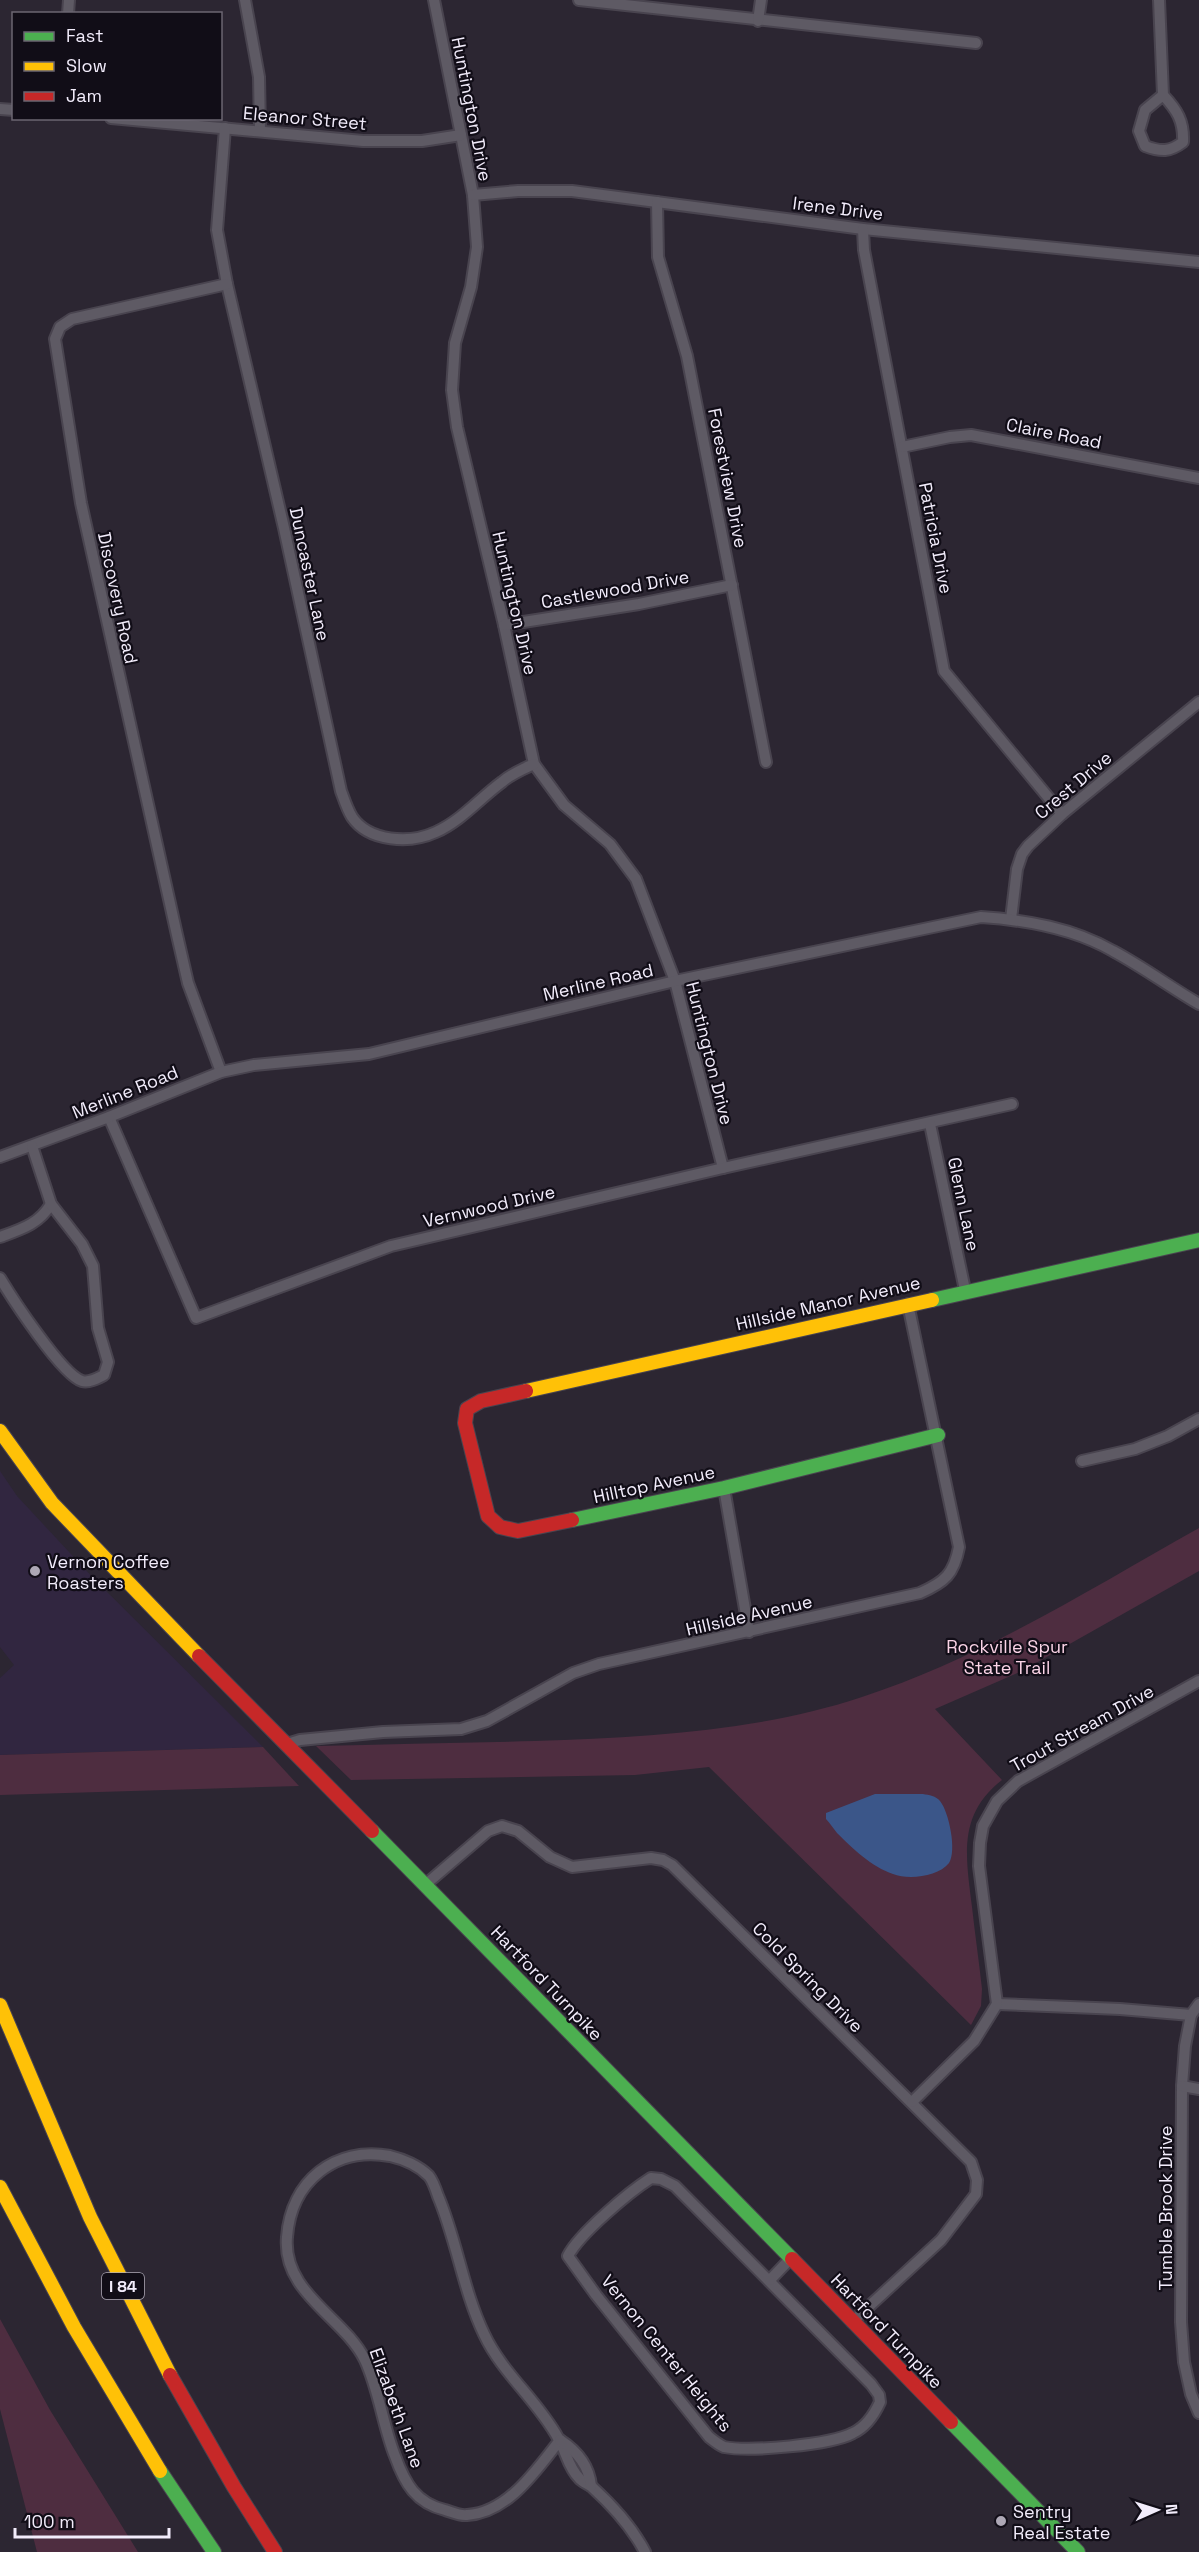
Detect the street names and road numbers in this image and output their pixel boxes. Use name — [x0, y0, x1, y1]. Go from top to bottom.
street label: Huntington Drive — [447, 35, 497, 183]
street label: Eleanor Street — [242, 101, 368, 135]
street label: Irene Drive — [791, 191, 885, 225]
street label: Forestview Drive — [703, 406, 753, 550]
street label: Claire Road — [1004, 412, 1104, 454]
street label: Patricia Drive — [914, 480, 958, 596]
street label: Duncaster Lane — [285, 505, 335, 643]
street label: Huntington Drive — [487, 529, 543, 677]
street label: Discovery Road — [93, 530, 143, 666]
street label: Castlewood Drive — [539, 565, 691, 613]
street label: Crest Drive — [1030, 746, 1116, 824]
street label: Merline Road — [541, 958, 655, 1006]
street label: Huntington Drive — [681, 979, 739, 1127]
street label: Merline Road — [69, 1060, 181, 1124]
street label: Glenn Lane — [943, 1155, 985, 1253]
street label: Vernwood Drive — [421, 1180, 557, 1232]
street label: Hillside Manor Avenue — [734, 1271, 922, 1335]
street label: Hilltop Avenue — [591, 1460, 717, 1508]
street label: Hillside Avenue — [683, 1589, 815, 1641]
street label: Trout Stream Drive — [1006, 1679, 1158, 1777]
street label: Cold Spring Drive — [748, 1917, 868, 2037]
street label: Hartford Turnpike — [486, 1921, 608, 2045]
street label: Tumble Brook Drive — [1154, 2125, 1177, 2291]
street label: Hartford Turnpike — [826, 2269, 948, 2393]
street label: Vernon Center Heights — [596, 2270, 738, 2436]
road number: I 84 — [102, 2273, 144, 2299]
street label: Elizabeth Lane — [365, 2345, 429, 2471]

